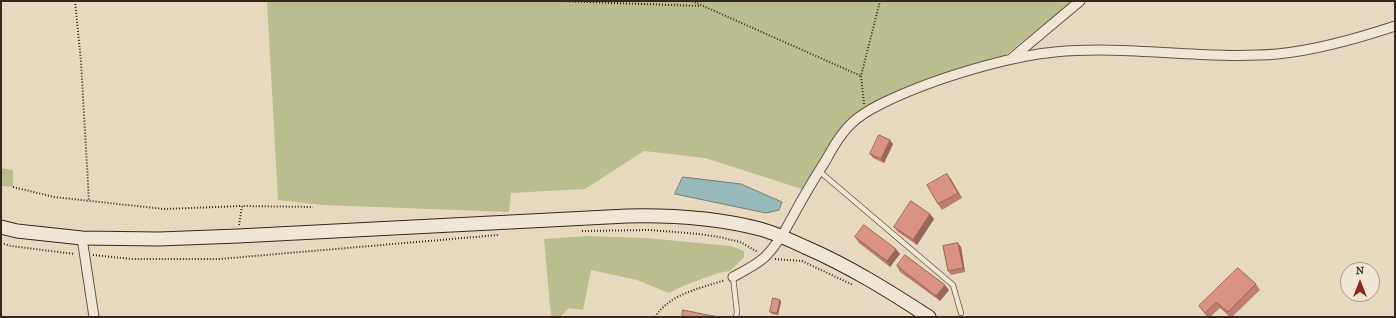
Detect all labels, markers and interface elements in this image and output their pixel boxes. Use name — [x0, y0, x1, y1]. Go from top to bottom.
north arrow — [1340, 262, 1380, 302]
text: N — [1356, 264, 1364, 277]

